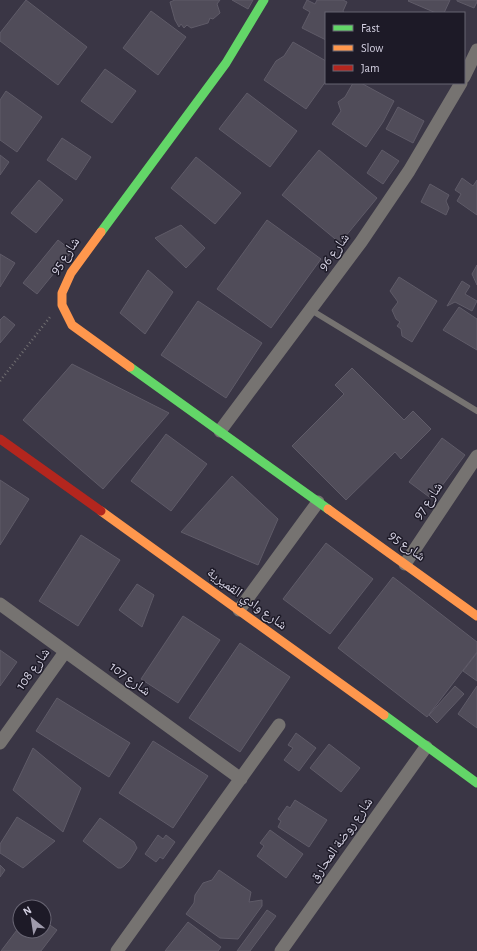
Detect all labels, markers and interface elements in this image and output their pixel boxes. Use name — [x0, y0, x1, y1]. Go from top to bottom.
legend — [325, 12, 465, 84]
text: Fast — [361, 22, 380, 34]
text: Slow — [361, 42, 383, 54]
text: Jam — [361, 62, 380, 74]
street label: شارع 96 — [316, 231, 354, 274]
street label: شارع 95 — [48, 235, 84, 278]
street label: شارع 97 — [411, 480, 447, 523]
street label: شارع 95 — [385, 528, 428, 565]
street label: شارع وادي القميرية — [202, 565, 290, 635]
street label: شارع 108 — [13, 646, 54, 694]
street label: شارع 107 — [106, 660, 153, 700]
street label: شارع روضة المحارق — [307, 795, 377, 886]
north arrow — [12, 899, 52, 939]
text: N — [21, 904, 33, 917]

